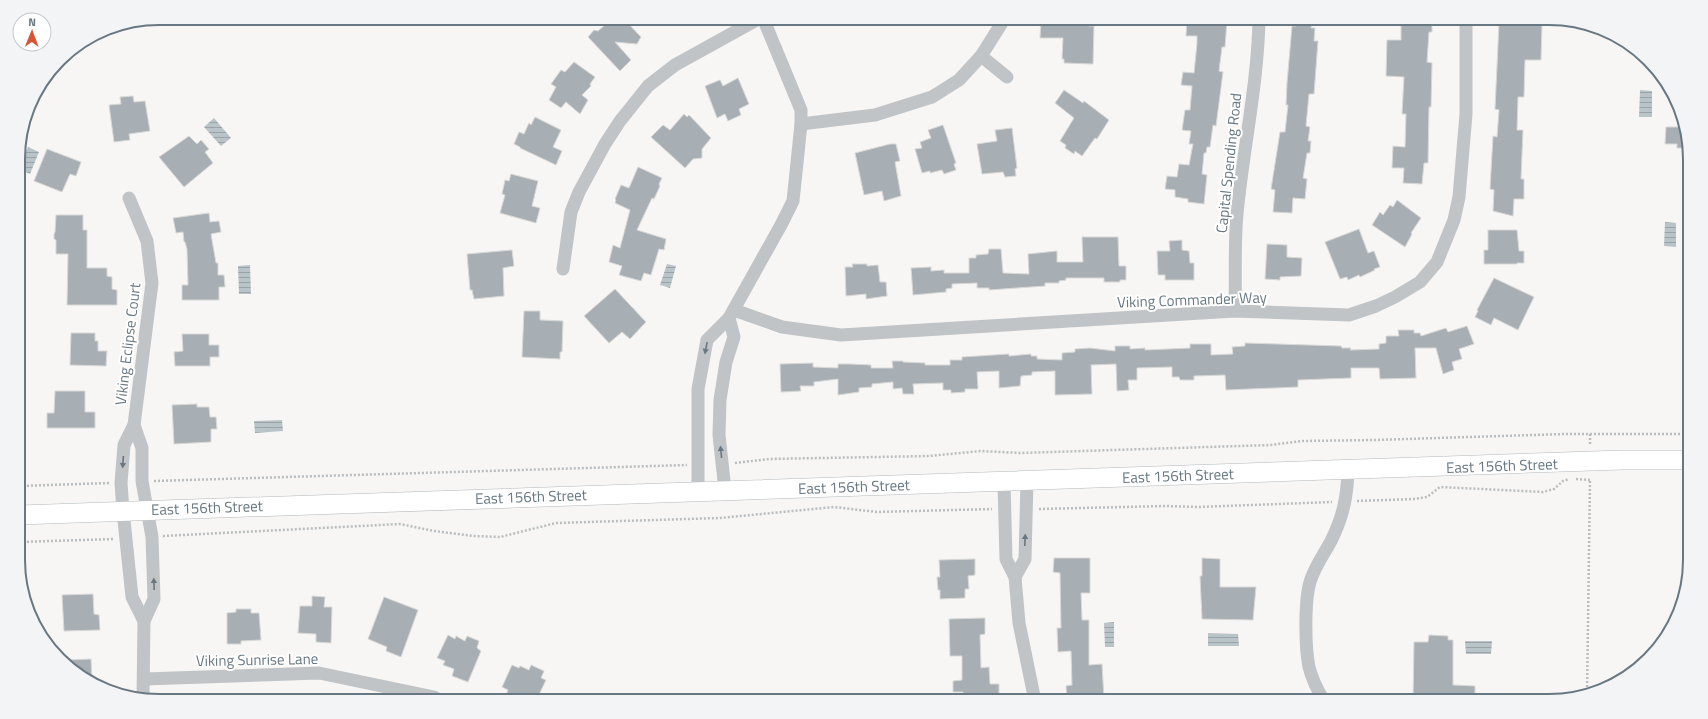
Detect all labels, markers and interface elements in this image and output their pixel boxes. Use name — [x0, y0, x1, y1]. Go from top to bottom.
north arrow — [12, 12, 52, 52]
text: N — [28, 14, 36, 30]
street label: Capital Spending Road — [1210, 92, 1247, 234]
street label: Viking Eclipse Court — [109, 281, 147, 406]
street label: Viking Commander Way — [1117, 285, 1267, 314]
one-way arrow — [703, 342, 709, 354]
one-way arrow — [718, 446, 724, 458]
street label: East 156th Street — [1446, 452, 1559, 479]
one-way arrow — [119, 456, 126, 468]
street label: East 156th Street — [1122, 462, 1235, 489]
street label: East 156th Street — [798, 473, 911, 500]
street label: East 156th Street — [475, 483, 588, 510]
street label: East 156th Street — [151, 494, 264, 521]
one-way arrow — [1022, 533, 1028, 546]
one-way arrow — [150, 578, 157, 590]
street label: Viking Sunrise Lane — [196, 647, 318, 672]

